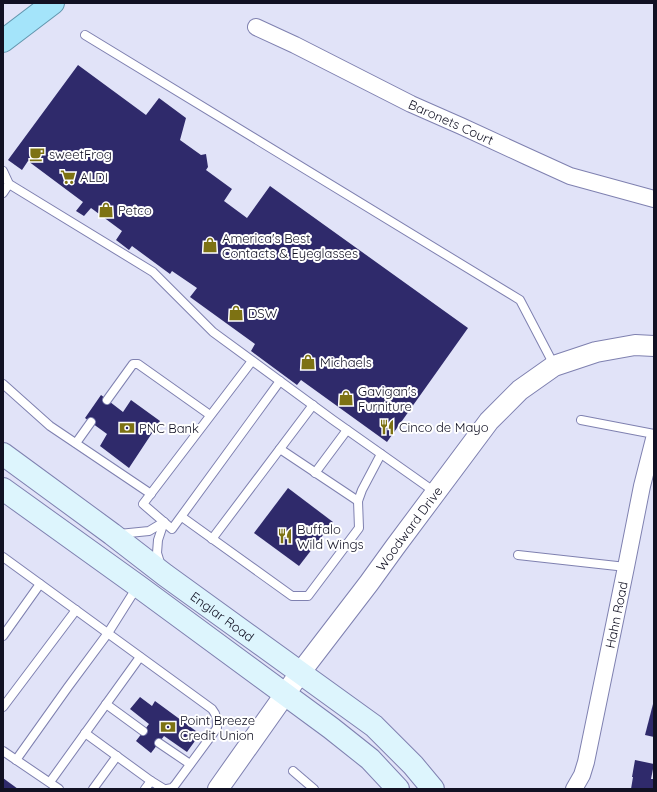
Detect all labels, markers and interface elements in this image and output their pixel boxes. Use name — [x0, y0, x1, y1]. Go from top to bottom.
street label: Baronets Court — [406, 96, 496, 148]
cafe icon: sweetFrog — [28, 145, 46, 163]
place label: sweetFrog — [49, 146, 112, 162]
supermarket icon: ALDI — [59, 168, 77, 186]
place label: ALDI — [80, 169, 108, 185]
shop icon: Petco — [97, 201, 115, 219]
place label: Petco — [118, 202, 152, 218]
place label: America's Best Contacts & Eyeglasses — [222, 230, 358, 261]
shop icon: America's Best Contacts & Eyeglasses — [201, 236, 219, 254]
shop icon: DSW — [227, 304, 245, 322]
place label: DSW — [248, 305, 278, 321]
shop icon: Michaels — [299, 353, 317, 371]
place label: Michaels — [320, 354, 372, 370]
place label: Gavigan's Furniture — [358, 383, 417, 414]
shop icon: Gavigan's Furniture — [337, 389, 355, 407]
restaurant icon: Cinco de Mayo — [378, 418, 396, 436]
bank icon: PNC Bank — [118, 419, 136, 437]
place label: Cinco de Mayo — [399, 419, 489, 435]
place label: PNC Bank — [139, 420, 199, 436]
street label: Woodward Drive — [372, 483, 446, 574]
place label: Buffalo Wild Wings — [297, 521, 364, 552]
restaurant icon: Buffalo Wild Wings — [276, 527, 294, 545]
street label: Hahn Road — [602, 580, 631, 650]
street label: Englar Road — [187, 588, 257, 645]
place label: Point Breeze Credit Union — [180, 712, 255, 743]
bank icon: Point Breeze Credit Union — [159, 718, 177, 736]

